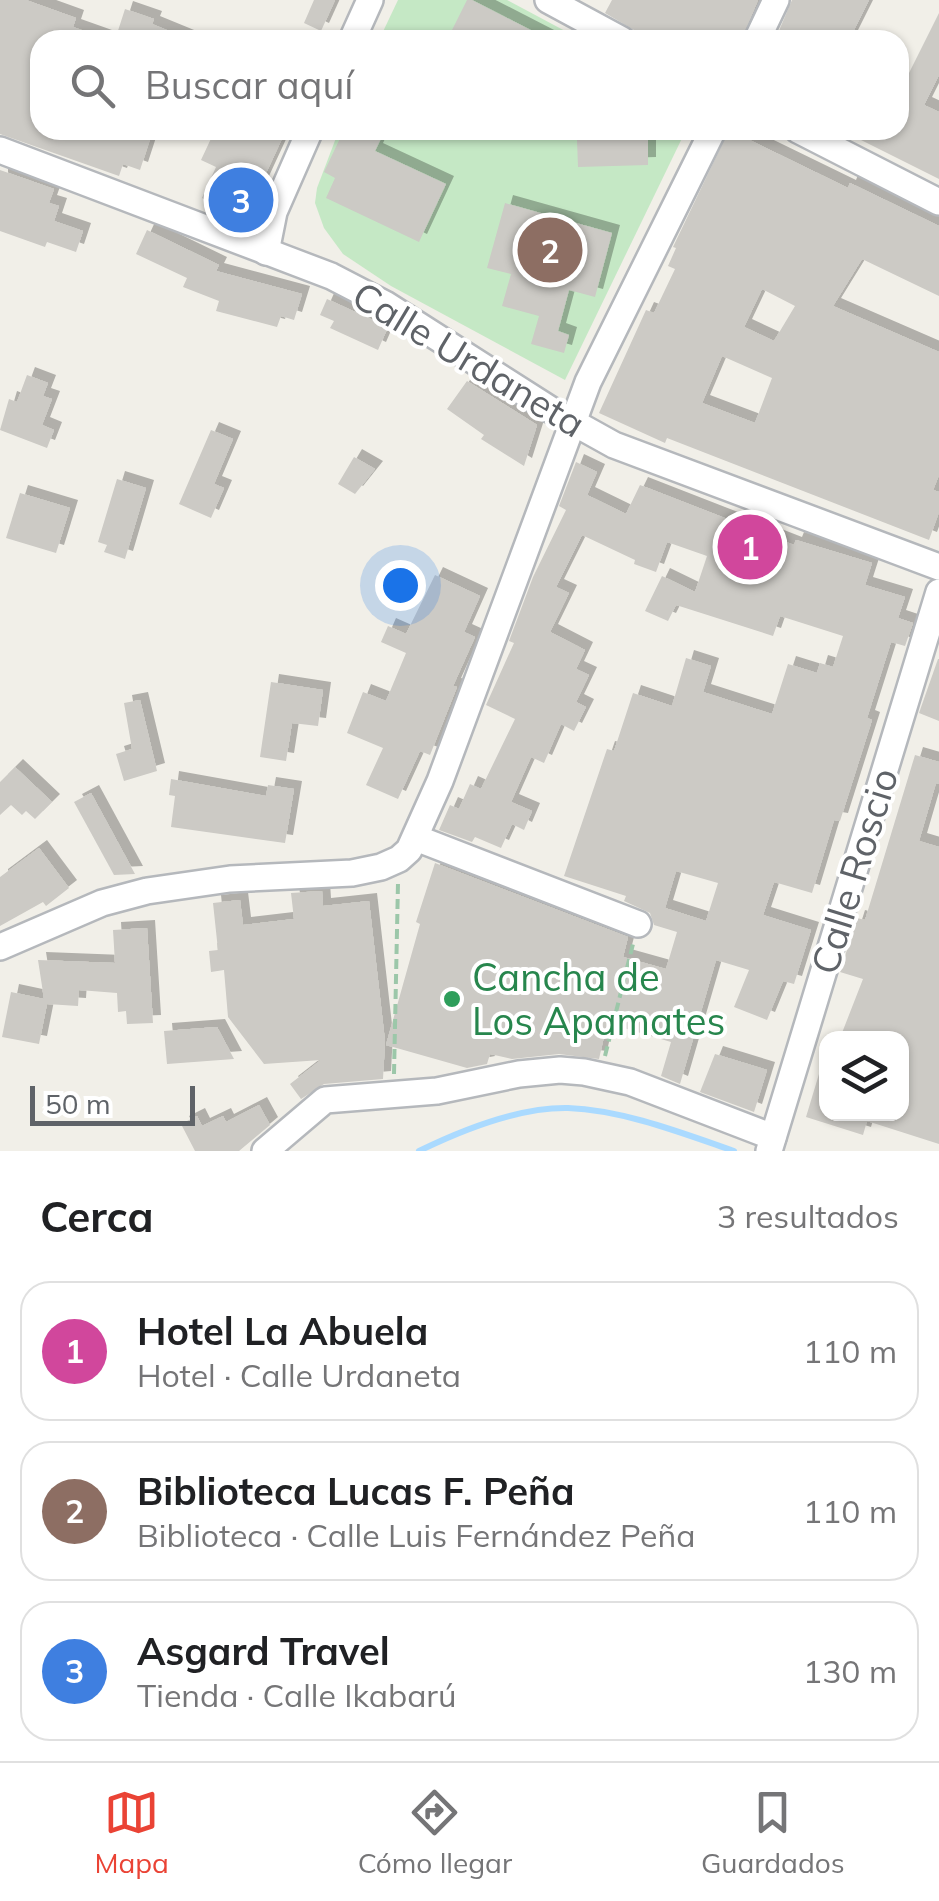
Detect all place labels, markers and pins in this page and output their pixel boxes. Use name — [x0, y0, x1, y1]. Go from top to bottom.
pin: 3 — [208, 162, 274, 238]
pin: 2 — [518, 212, 582, 288]
pin: 1 — [718, 510, 782, 584]
place label: Cancha de Los Apamates — [472, 953, 725, 1045]
marker: Cancha de Los Apamates — [441, 988, 463, 1010]

